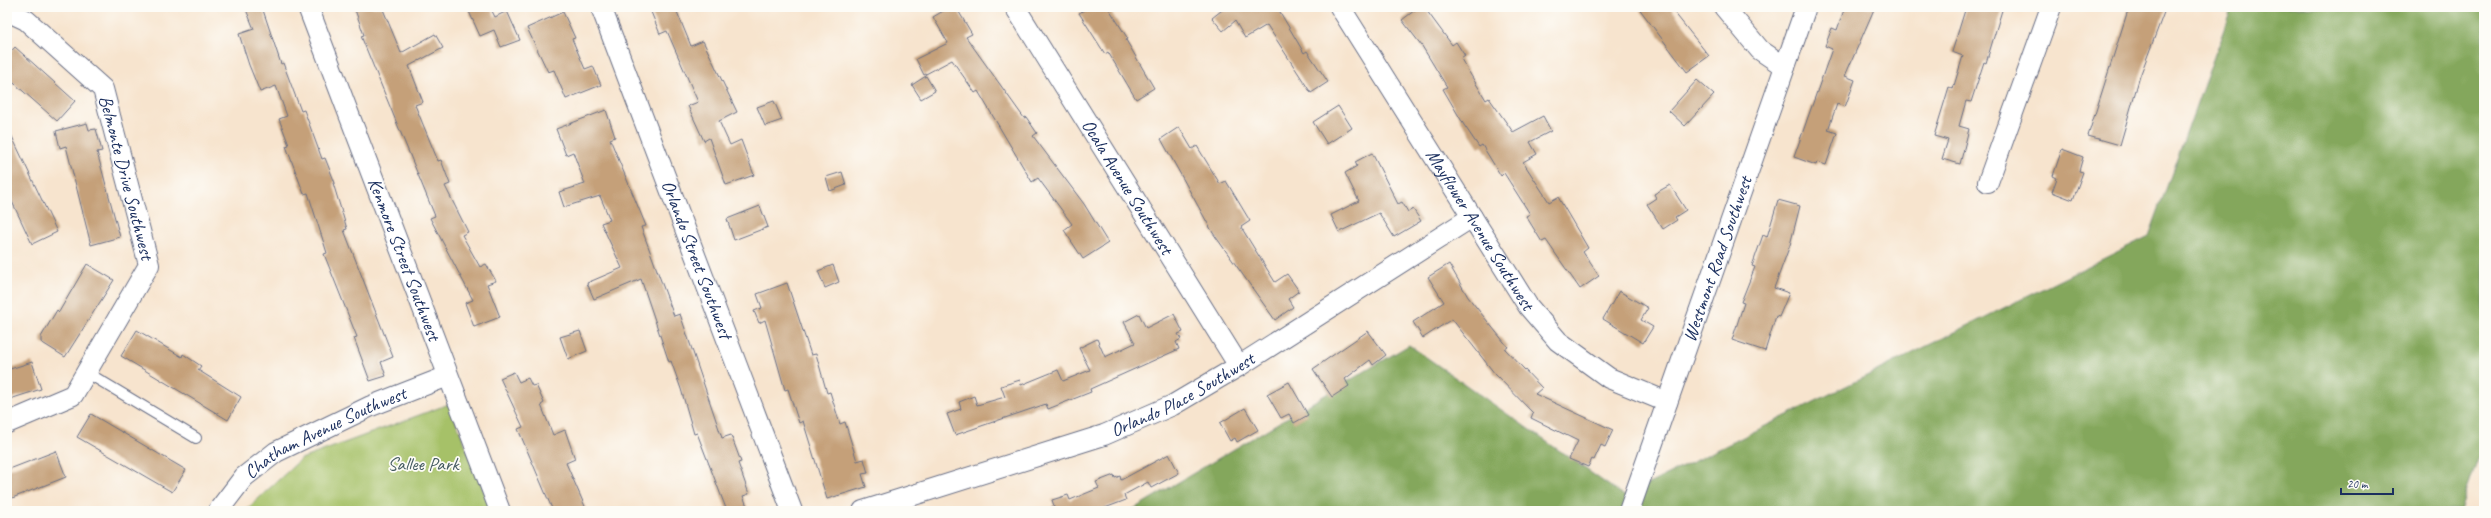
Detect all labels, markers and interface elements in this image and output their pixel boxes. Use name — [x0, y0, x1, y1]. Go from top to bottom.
street label: Belmonte Drive Southwest — [93, 93, 160, 264]
street label: Ocala Avenue Southwest — [1076, 115, 1179, 260]
street label: Mayflower Avenue Southwest — [1420, 145, 1541, 316]
street label: Westmont Road Southwest — [1677, 172, 1758, 345]
street label: Kenmore Street Southwest — [362, 175, 447, 346]
street label: Orlando Street Southwest — [656, 177, 739, 345]
street label: Orlando Place Southwest — [1107, 346, 1261, 443]
street label: Chatham Avenue Southwest — [240, 381, 411, 484]
park label: Sallee Park — [388, 452, 460, 476]
scale bar — [2341, 470, 2393, 496]
text: 20 m — [2347, 476, 2369, 492]

